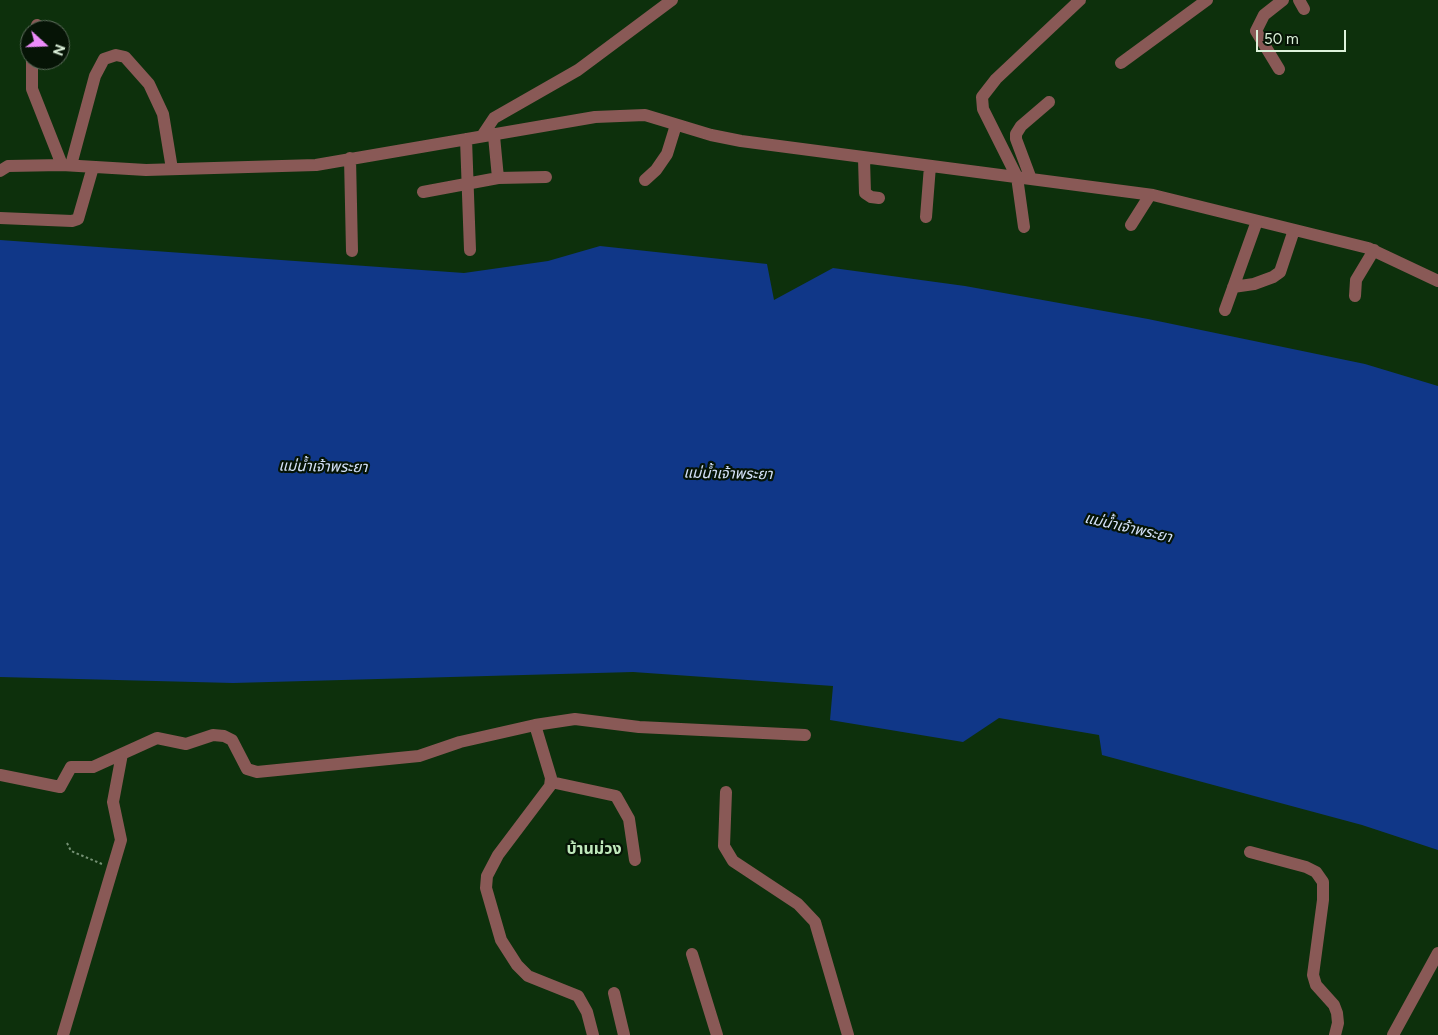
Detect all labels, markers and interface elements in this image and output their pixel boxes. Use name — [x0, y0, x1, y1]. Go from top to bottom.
north arrow — [20, 20, 70, 70]
scale bar — [1258, 20, 1348, 52]
text: 50 m — [1264, 30, 1299, 48]
text: N — [49, 42, 68, 58]
water label: แม่น้ำเจ้าพระยา — [278, 457, 368, 477]
water label: แม่น้ำเจ้าพระยา — [683, 464, 773, 484]
water label: แม่น้ำเจ้าพระยา — [1083, 509, 1173, 547]
district label: บ้านม่วง — [566, 839, 622, 859]

